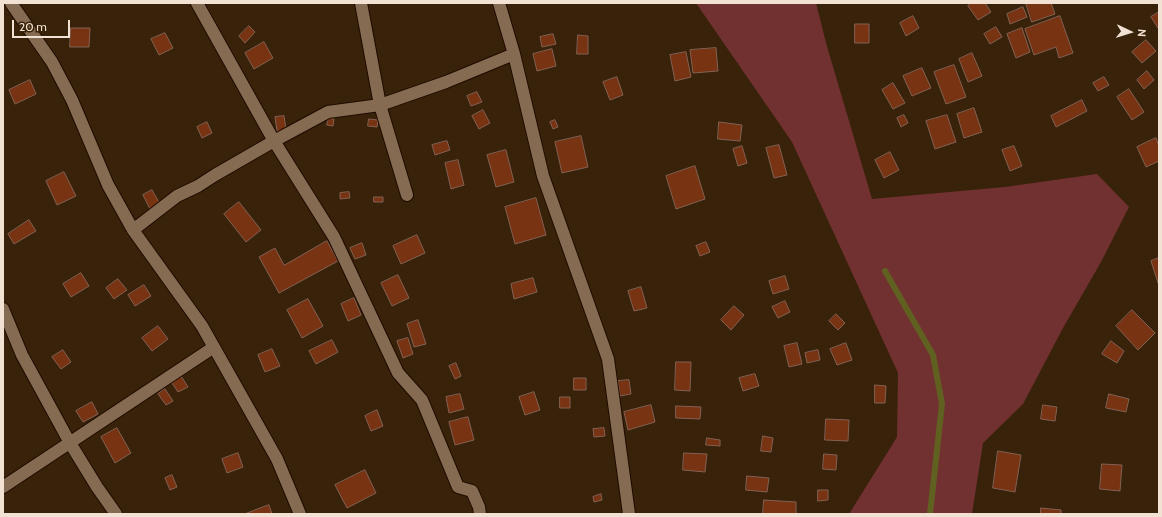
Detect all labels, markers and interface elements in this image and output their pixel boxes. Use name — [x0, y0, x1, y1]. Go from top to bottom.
scale bar — [14, 12, 72, 38]
north arrow — [1110, 12, 1150, 52]
text: 20 m — [19, 19, 47, 34]
text: N — [1135, 28, 1149, 37]

